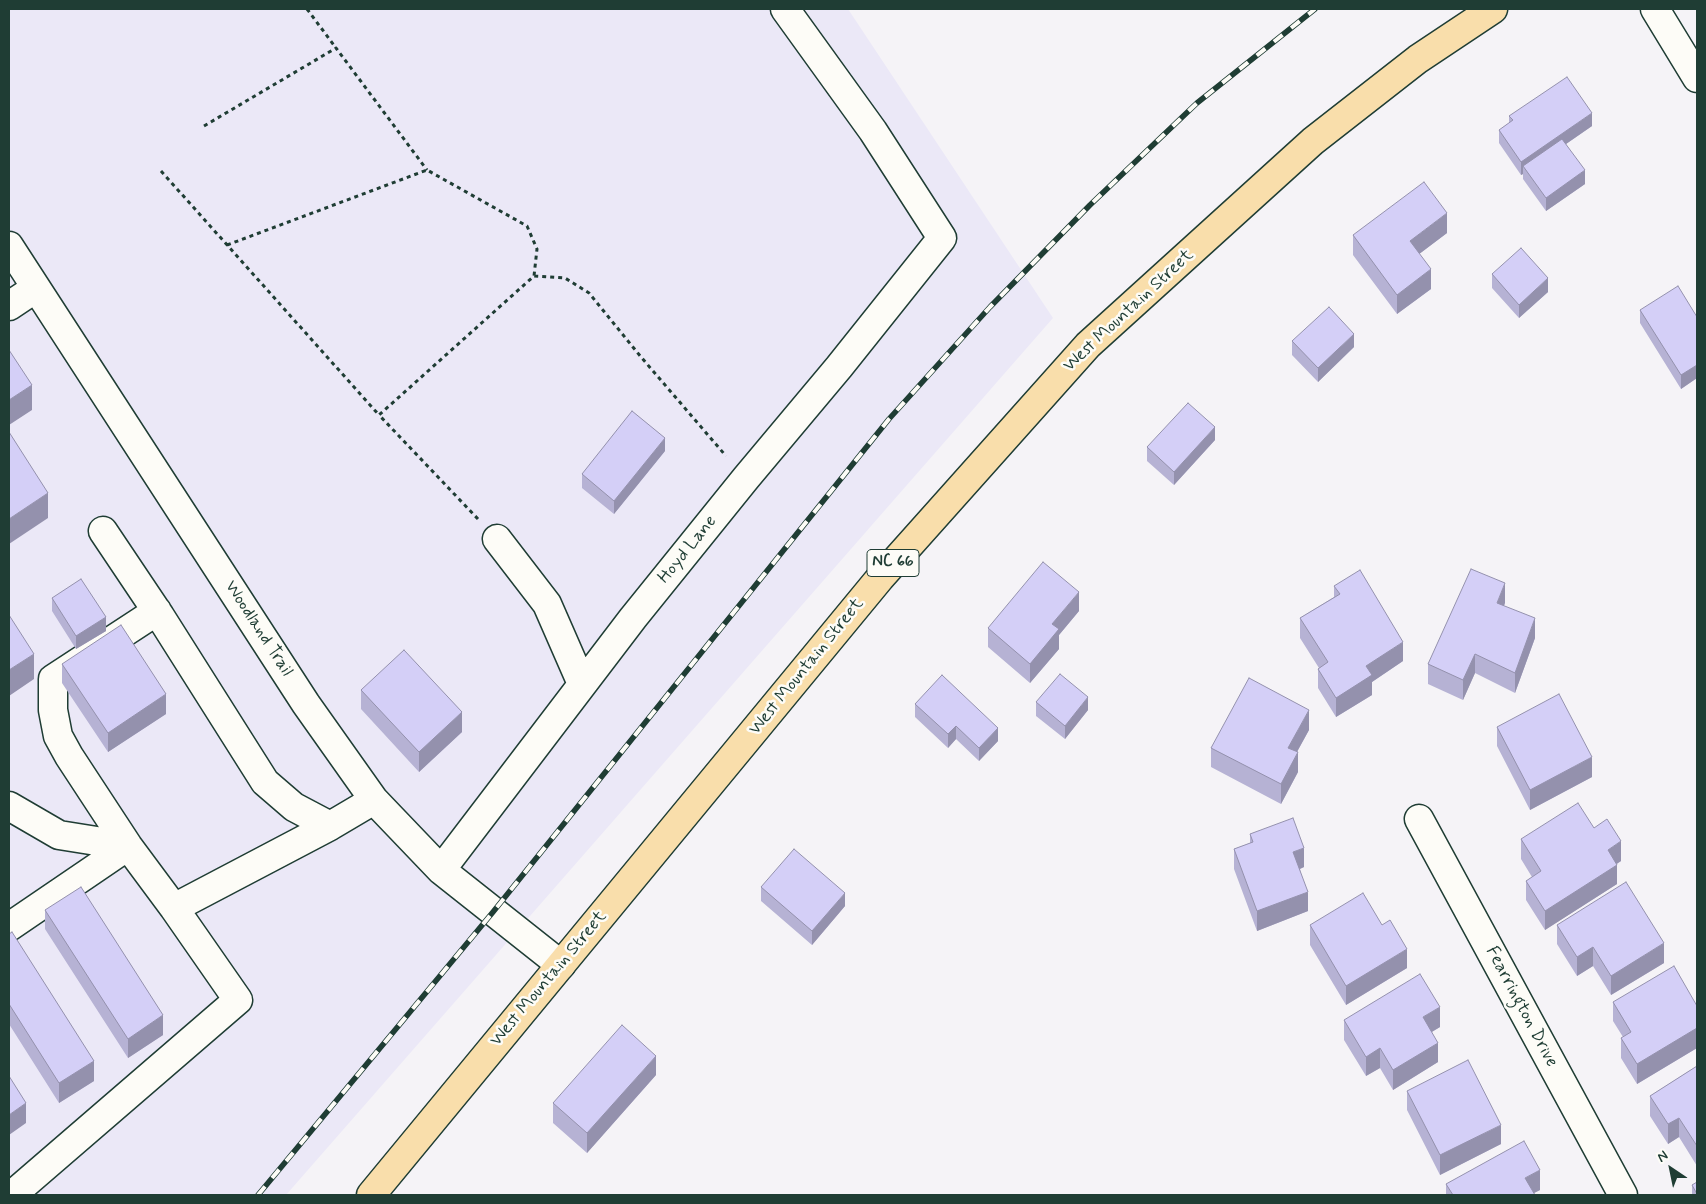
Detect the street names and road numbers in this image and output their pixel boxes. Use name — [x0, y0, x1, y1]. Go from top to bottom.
street label: West Mountain Street — [1059, 245, 1199, 377]
street label: Hoyd Lane — [654, 512, 722, 588]
road number: NC 66 — [867, 550, 919, 576]
street label: Woodland Trail — [219, 577, 297, 681]
street label: West Mountain Street — [745, 594, 869, 740]
street label: West Mountain Street — [486, 907, 612, 1051]
street label: Fearrington Drive — [1480, 943, 1562, 1071]

